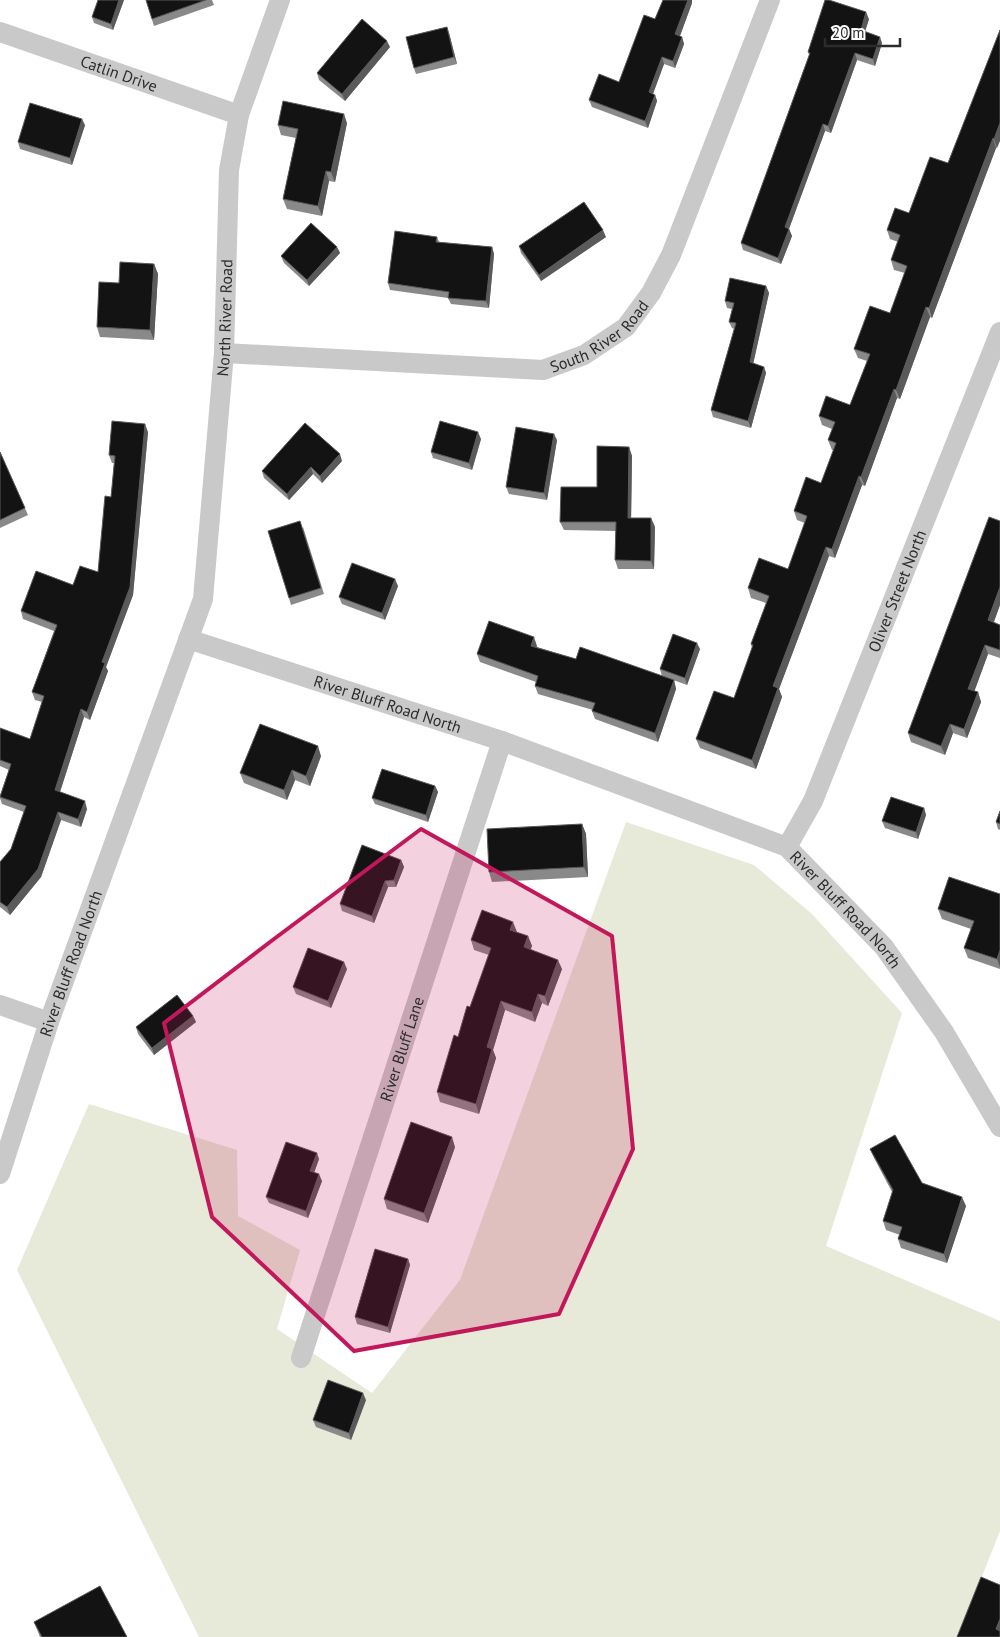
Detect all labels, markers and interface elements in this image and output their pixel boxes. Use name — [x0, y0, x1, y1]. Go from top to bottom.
scale bar — [825, 15, 900, 47]
text: 20 m — [832, 23, 865, 42]
street label: Catlin Drive — [78, 51, 160, 96]
street label: North River Road — [212, 259, 237, 377]
street label: South River Road — [547, 296, 652, 377]
street label: Oliver Street North — [863, 527, 930, 655]
street label: River Bluff Road North — [311, 671, 464, 737]
street label: River Bluff Road North — [786, 846, 906, 972]
street label: River Bluff Road North — [35, 888, 106, 1039]
street label: River Bluff Lane — [375, 994, 428, 1104]

